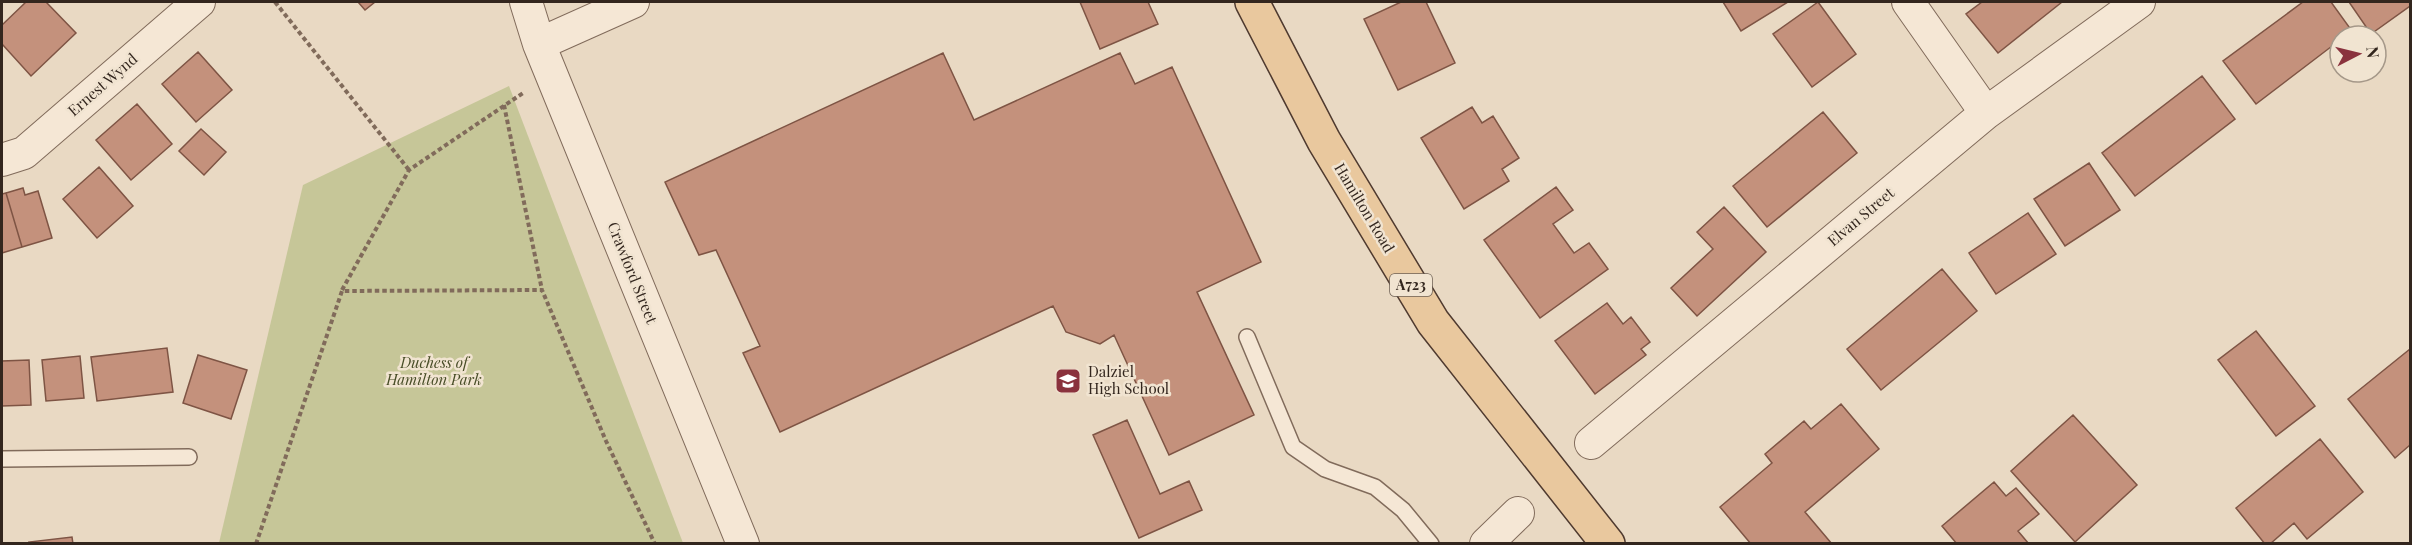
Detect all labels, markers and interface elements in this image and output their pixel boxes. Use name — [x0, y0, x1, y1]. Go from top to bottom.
north arrow — [2328, 24, 2388, 84]
text: N — [2362, 45, 2385, 60]
street label: Ernest Wynd — [63, 48, 142, 120]
street label: Hamilton Road — [1330, 159, 1400, 256]
street label: Elvan Street — [1823, 182, 1898, 250]
street label: Crawford Street — [603, 219, 663, 327]
road number: A723 — [1390, 274, 1432, 296]
park label: Duchess of Hamilton Park — [385, 352, 482, 389]
place label: Dalziel High School — [1088, 361, 1169, 398]
school or university icon: Dalziel High School — [1053, 366, 1083, 396]

